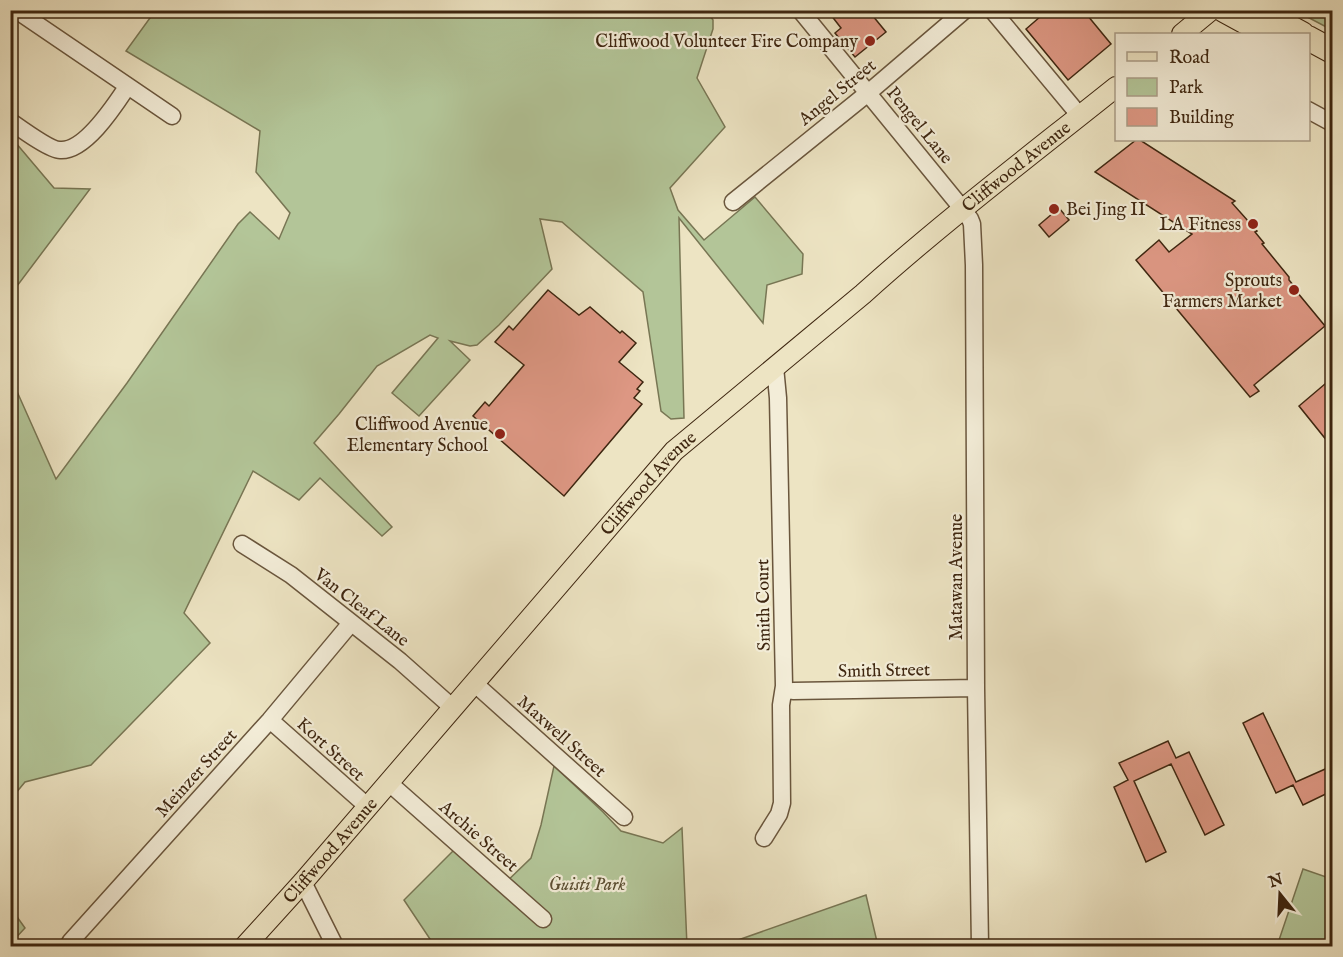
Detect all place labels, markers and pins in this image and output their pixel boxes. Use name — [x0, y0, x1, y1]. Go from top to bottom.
place label: Cliffwood Volunteer Fire Company — [595, 31, 858, 54]
marker: Cliffwood Volunteer Fire Company — [863, 34, 877, 48]
place label: Bei Jing II — [1066, 199, 1146, 222]
marker: Bei Jing II — [1047, 202, 1061, 216]
place label: LA Fitness — [1159, 214, 1241, 237]
marker: LA Fitness — [1246, 217, 1260, 231]
place label: Sprouts Farmers Market — [1162, 270, 1282, 314]
marker: Sprouts Farmers Market — [1287, 283, 1301, 297]
place label: Cliffwood Avenue Elementary School — [347, 414, 488, 458]
marker: Cliffwood Avenue Elementary School — [493, 427, 507, 441]

